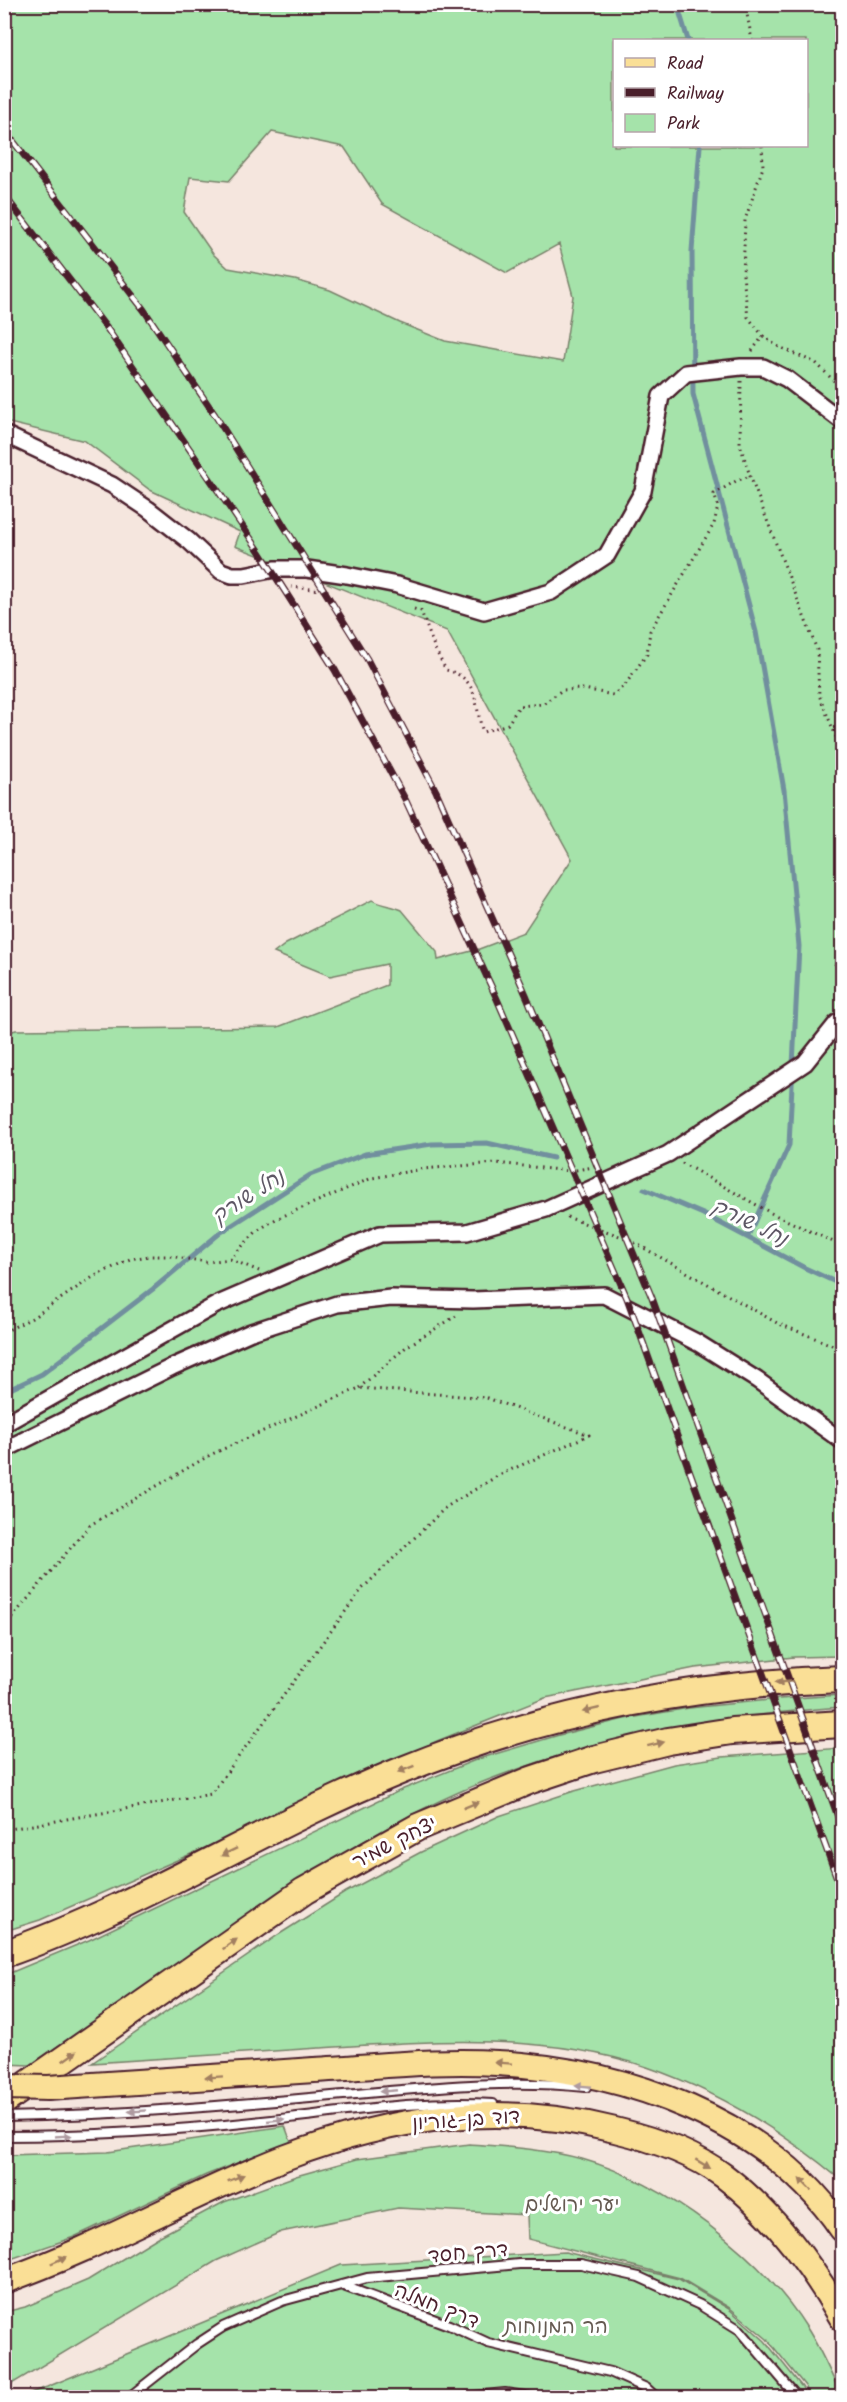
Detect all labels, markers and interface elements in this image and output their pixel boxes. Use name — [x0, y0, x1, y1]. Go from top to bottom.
legend — [613, 39, 808, 147]
text: Road — [667, 50, 704, 79]
text: Railway — [667, 80, 724, 109]
text: Park — [667, 110, 700, 139]
water label: נחל שורק — [206, 1160, 293, 1233]
water label: נחל שורק — [706, 1191, 795, 1257]
one-way arrow — [775, 1677, 794, 1687]
one-way arrow — [582, 1705, 601, 1715]
one-way arrow — [646, 1738, 665, 1748]
one-way arrow — [396, 1764, 414, 1774]
one-way arrow — [462, 1800, 480, 1810]
street label: יצחק שמיר — [347, 1809, 443, 1879]
one-way arrow — [221, 1847, 238, 1856]
one-way arrow — [221, 1938, 237, 1950]
one-way arrow — [62, 2051, 78, 2062]
one-way arrow — [493, 2059, 512, 2068]
one-way arrow — [204, 2072, 223, 2081]
one-way arrow — [573, 2081, 592, 2091]
one-way arrow — [379, 2086, 398, 2096]
street label: דוד בן-גוריון — [411, 2101, 521, 2141]
one-way arrow — [127, 2107, 146, 2116]
one-way arrow — [266, 2115, 285, 2125]
one-way arrow — [53, 2131, 72, 2140]
one-way arrow — [695, 2158, 711, 2169]
one-way arrow — [227, 2173, 245, 2182]
one-way arrow — [799, 2178, 813, 2192]
park label: יער ירושלים — [525, 2190, 619, 2222]
street label: דרך חסד — [427, 2235, 510, 2273]
one-way arrow — [50, 2254, 68, 2264]
street label: דרך חמלה — [389, 2275, 484, 2338]
park label: הר המנוחות — [501, 2312, 608, 2344]

